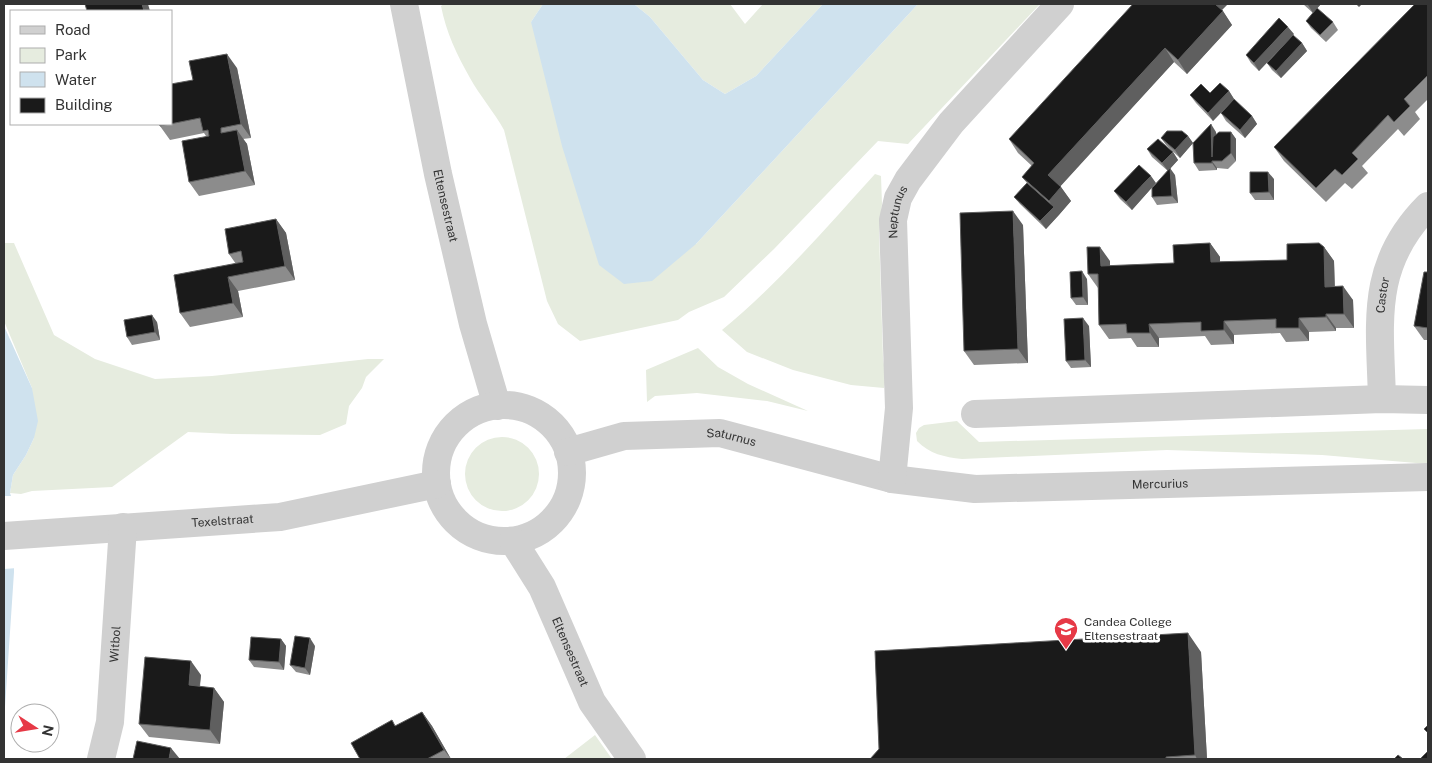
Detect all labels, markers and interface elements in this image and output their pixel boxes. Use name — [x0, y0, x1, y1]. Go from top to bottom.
legend — [10, 10, 172, 125]
text: Road — [55, 21, 91, 38]
text: Park — [55, 46, 87, 63]
text: Water — [55, 71, 97, 88]
text: Building — [55, 96, 113, 113]
street label: Eltensestraat — [430, 168, 461, 244]
street label: Neptunus — [886, 183, 911, 239]
street label: Castor — [1373, 275, 1393, 314]
street label: Saturnus — [706, 426, 758, 449]
street label: Mercurius — [1132, 476, 1188, 492]
street label: Texelstraat — [191, 512, 254, 530]
street label: Eltensestraat — [549, 615, 592, 689]
place label: Candea College Eltensestraat — [1084, 615, 1172, 643]
school or university icon: Candea College Eltensestraat — [1053, 616, 1079, 650]
street label: Witbol — [107, 625, 123, 663]
north arrow — [10, 703, 60, 753]
text: N — [39, 724, 57, 738]

